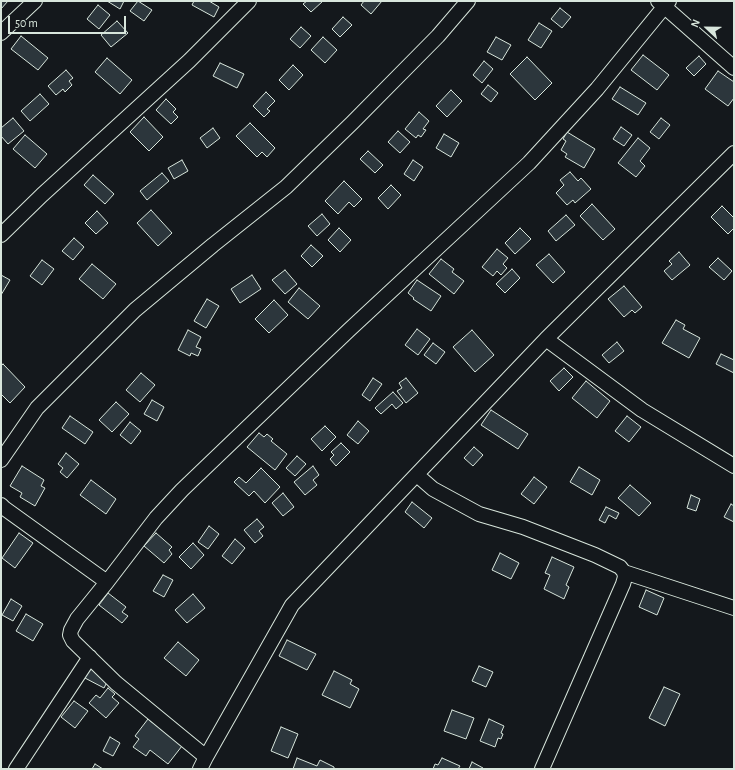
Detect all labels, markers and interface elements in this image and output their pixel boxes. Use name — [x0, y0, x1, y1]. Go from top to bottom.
scale bar — [10, 8, 128, 34]
north arrow — [687, 8, 727, 48]
text: 50 m — [15, 17, 38, 29]
text: N — [689, 18, 702, 29]

